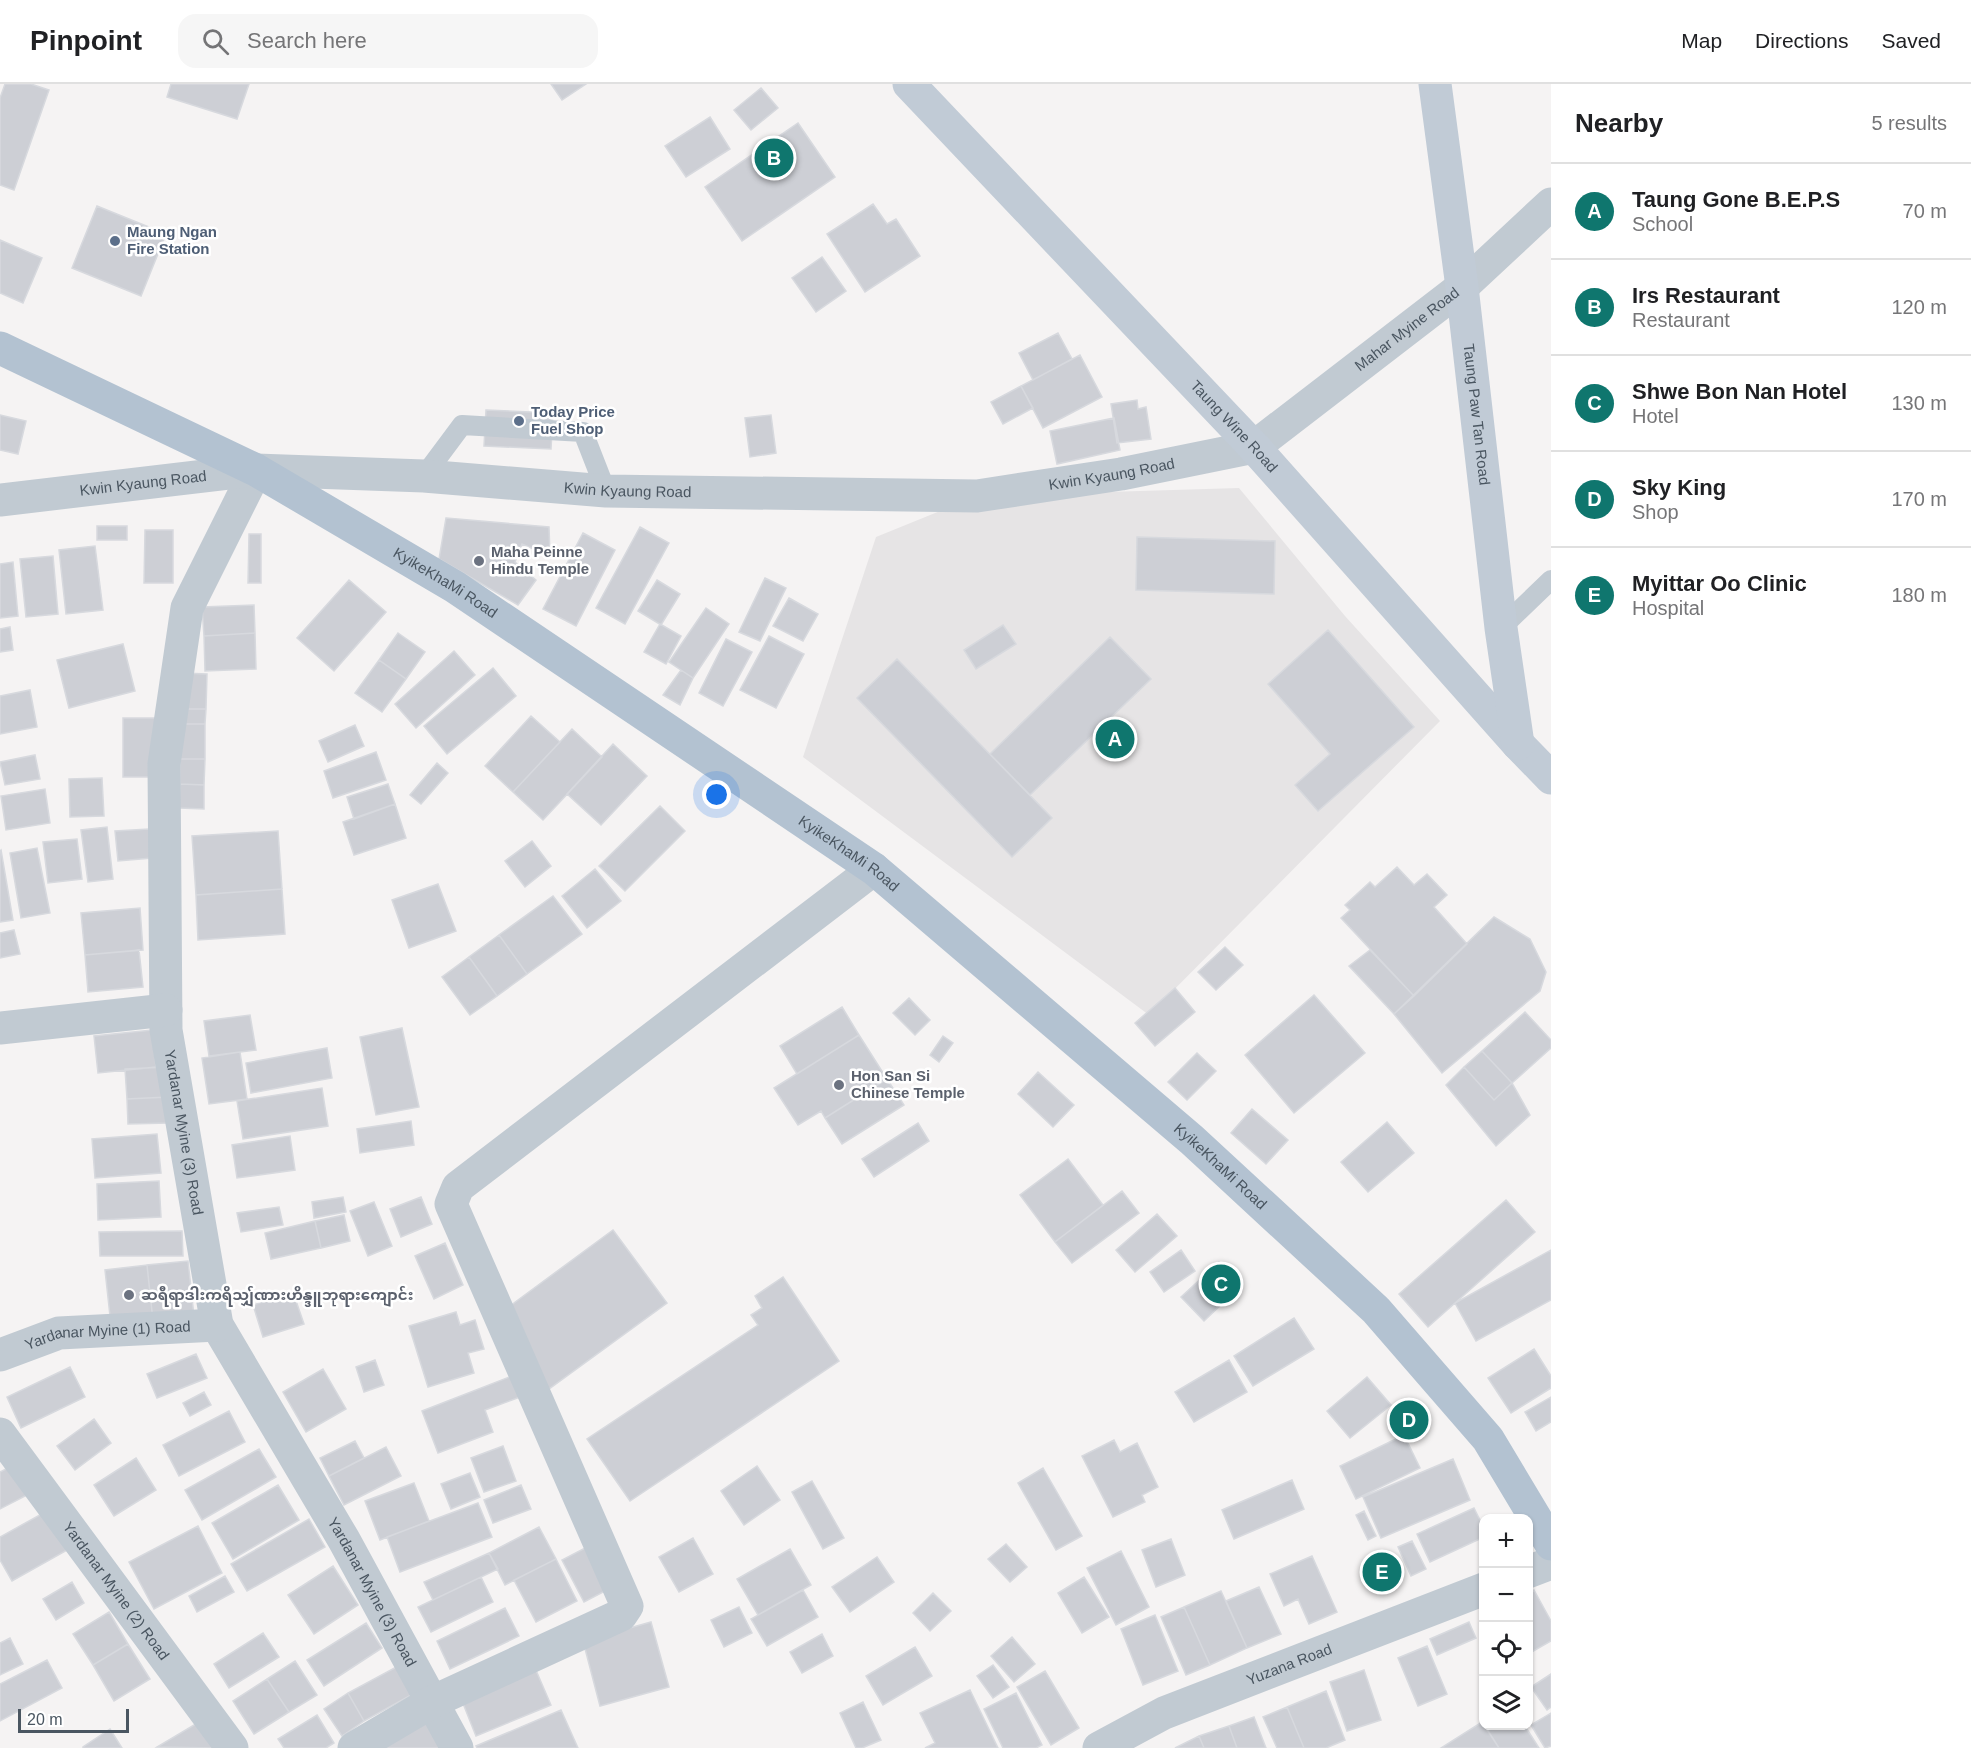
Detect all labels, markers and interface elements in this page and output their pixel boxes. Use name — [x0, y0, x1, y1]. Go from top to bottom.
search box — [178, 14, 598, 68]
text: Pinpoint — [30, 25, 142, 56]
icon: search — [199, 25, 232, 58]
text: Search here — [247, 28, 367, 53]
text: Map — [1681, 29, 1722, 52]
text: Directions — [1755, 29, 1848, 52]
text: Saved — [1881, 29, 1941, 52]
text: Nearby — [1575, 108, 1663, 138]
text: 5 results — [1871, 112, 1947, 134]
pin: B — [754, 136, 794, 181]
text: Taung Gone B.E.P.S — [1632, 187, 1840, 212]
text: A — [1587, 200, 1602, 222]
text: 70 m — [1903, 200, 1947, 222]
text: School — [1632, 213, 1693, 235]
place label: Maung Ngan Fire Station — [127, 223, 217, 257]
marker: Maung Ngan Fire Station — [108, 234, 122, 248]
street label: Mahar Myine Road — [1351, 283, 1462, 374]
text: Irs Restaurant — [1632, 283, 1780, 308]
text: B — [1587, 296, 1602, 318]
text: 120 m — [1891, 296, 1947, 318]
text: Restaurant — [1632, 309, 1730, 331]
street label: Taung Paw Tan Road — [1461, 343, 1494, 486]
street label: Taung Wine Road — [1187, 377, 1281, 475]
text: Shwe Bon Nan Hotel — [1632, 379, 1847, 404]
text: C — [1587, 392, 1602, 414]
text: 130 m — [1891, 392, 1947, 414]
place label: Today Price Fuel Shop — [531, 403, 615, 437]
text: Hotel — [1632, 405, 1679, 427]
marker: Today Price Fuel Shop — [512, 414, 526, 428]
street label: Kwin Kyaung Road — [1047, 454, 1176, 493]
street label: Kwin Kyaung Road — [79, 467, 207, 499]
text: Sky King — [1632, 475, 1726, 500]
street label: Kwin Kyaung Road — [563, 479, 691, 500]
text: D — [1587, 488, 1602, 510]
text: 170 m — [1891, 488, 1947, 510]
text: Shop — [1632, 501, 1679, 523]
place label: Maha Peinne Hindu Temple — [491, 543, 589, 577]
street label: KyikeKhaMi Road — [391, 544, 501, 621]
marker: Maha Peinne Hindu Temple — [472, 554, 486, 568]
text: Myittar Oo Clinic — [1632, 571, 1807, 596]
text: E — [1588, 584, 1601, 606]
text: 180 m — [1891, 584, 1947, 606]
text: Hospital — [1632, 597, 1704, 619]
pin: A — [1096, 716, 1134, 762]
your location — [702, 780, 731, 809]
street label: KyikeKhaMi Road — [796, 812, 903, 895]
street label: Yardanar Myine (3) Road — [162, 1048, 207, 1216]
place label: Hon San Si Chinese Temple — [851, 1067, 965, 1101]
marker: Hon San Si Chinese Temple — [832, 1078, 846, 1092]
street label: KyikeKhaMi Road — [1171, 1120, 1270, 1213]
pin: C — [1202, 1262, 1240, 1306]
place label: ဆရီရာဒါးကရိသျှ်ဏားဟိန္ဒူဘုရားကျောင်း — [141, 1285, 413, 1307]
marker: ဆရီရာဒါးကရိသျှ်ဏားဟိန္ဒူဘုရားကျောင်း — [122, 1288, 136, 1302]
street label: Yardanar Myine (1) Road — [22, 1317, 191, 1353]
pin: D — [1390, 1398, 1428, 1442]
street label: Yardanar Myine (3) Road — [325, 1514, 420, 1669]
map controls — [1479, 1514, 1533, 1730]
button: + — [1479, 1514, 1533, 1568]
street label: Yardanar Myine (2) Road — [60, 1518, 173, 1663]
pin: E — [1362, 1550, 1402, 1594]
button: − — [1479, 1568, 1533, 1622]
button: locate — [1479, 1622, 1533, 1676]
street label: Yuzana Road — [1244, 1640, 1334, 1688]
button: layers — [1479, 1676, 1533, 1730]
scale bar — [18, 1706, 129, 1734]
text: 20 m — [27, 1711, 63, 1728]

